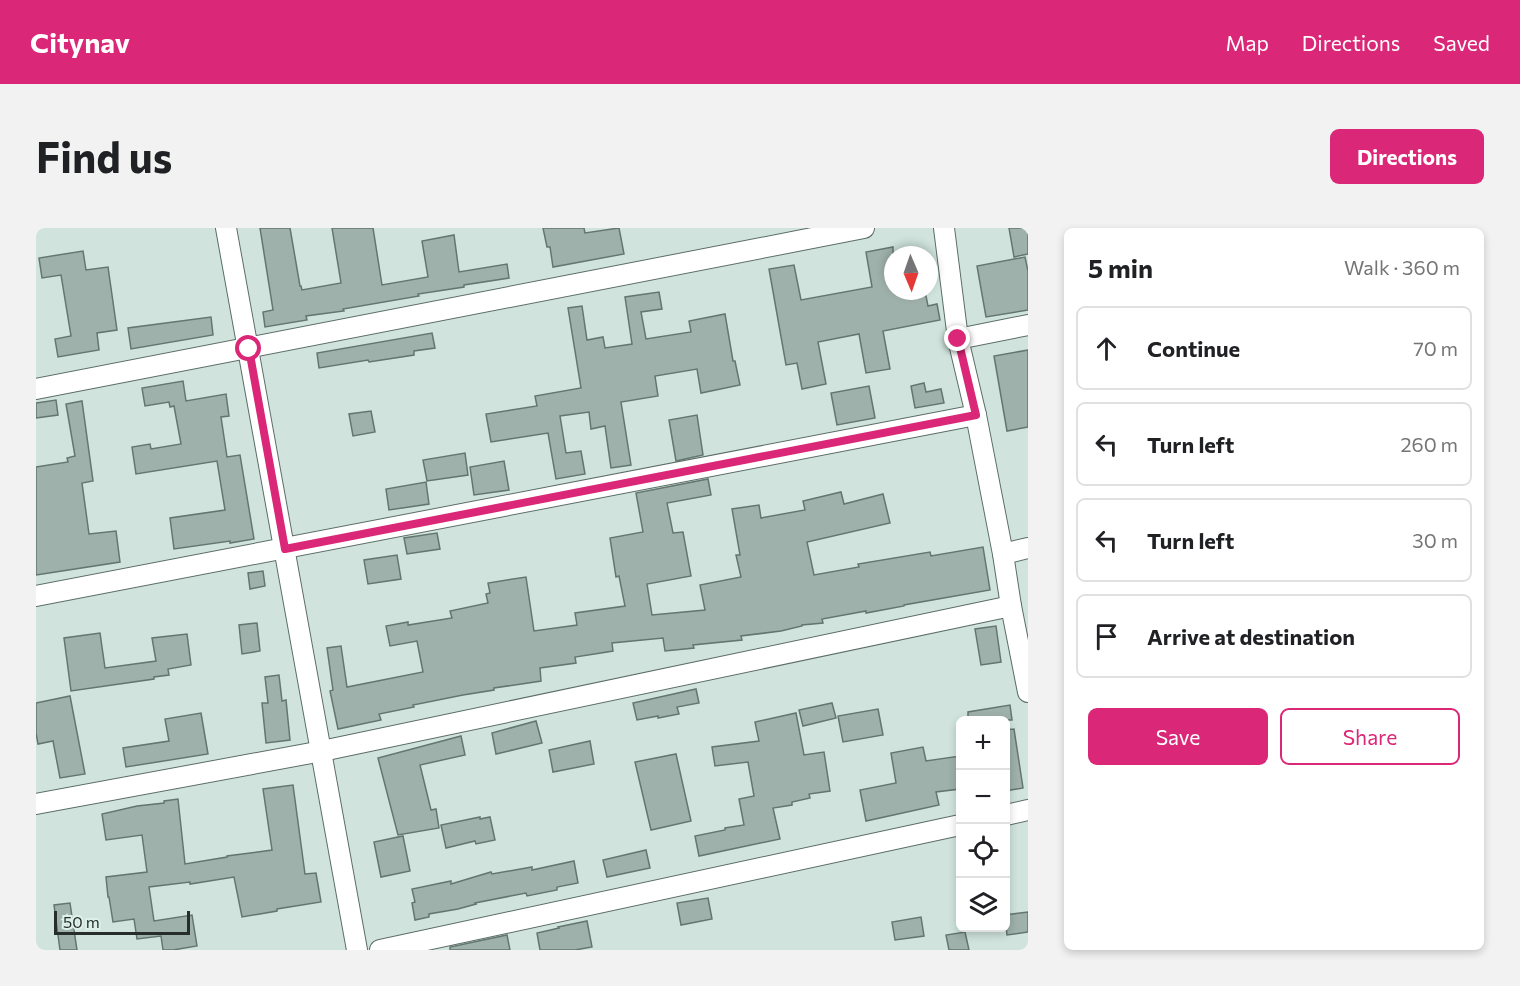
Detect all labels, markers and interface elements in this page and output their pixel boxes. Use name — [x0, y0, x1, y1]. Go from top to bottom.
text: Citynav — [30, 25, 130, 59]
text: Map — [1226, 30, 1269, 55]
text: Directions — [1302, 30, 1400, 55]
text: Saved — [1433, 30, 1490, 55]
button: Directions — [1330, 129, 1484, 184]
text: Find us — [36, 130, 172, 182]
north arrow — [884, 246, 938, 300]
text: 5 min — [1088, 252, 1153, 283]
text: Walk · 360 m — [1344, 255, 1460, 279]
route end — [944, 325, 970, 351]
icon: ahead — [1090, 332, 1123, 365]
route start — [235, 335, 261, 361]
text: Continue — [1147, 335, 1240, 362]
text: 70 m — [1413, 336, 1458, 360]
icon: left — [1090, 428, 1123, 461]
text: Turn left — [1147, 431, 1234, 458]
text: 260 m — [1400, 432, 1458, 456]
icon: left — [1090, 524, 1123, 557]
text: Turn left — [1147, 527, 1234, 554]
text: 30 m — [1412, 528, 1458, 552]
icon: arrive — [1090, 620, 1123, 653]
text: Arrive at destination — [1147, 623, 1355, 650]
button: Save — [1088, 708, 1268, 765]
button: Share — [1280, 708, 1460, 765]
map controls — [956, 716, 1010, 932]
button: + — [956, 716, 1010, 770]
button: − — [956, 770, 1010, 824]
button: locate — [956, 824, 1010, 878]
button: layers — [956, 878, 1010, 932]
scale bar — [54, 908, 190, 936]
text: 50 m — [63, 912, 100, 931]

